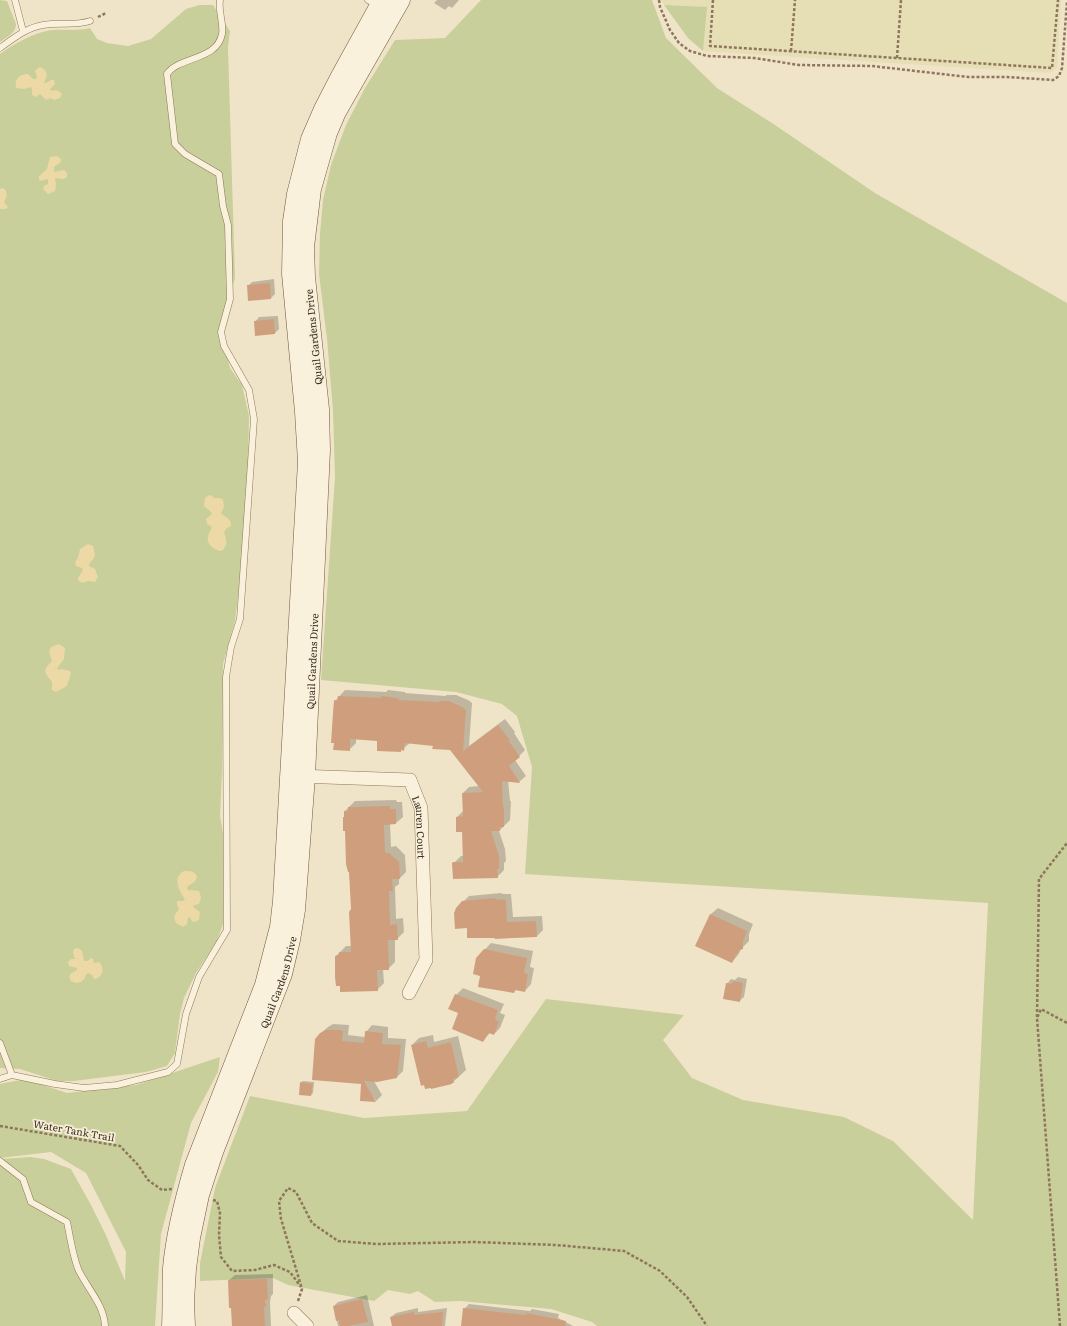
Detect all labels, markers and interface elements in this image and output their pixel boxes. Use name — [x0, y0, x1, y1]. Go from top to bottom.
street label: Quail Gardens Drive — [301, 289, 325, 385]
street label: Quail Gardens Drive — [302, 613, 321, 710]
street label: Lauren Court — [409, 793, 430, 859]
street label: Quail Gardens Drive — [255, 935, 299, 1030]
street label: Water Tank Trail — [32, 1115, 116, 1145]

